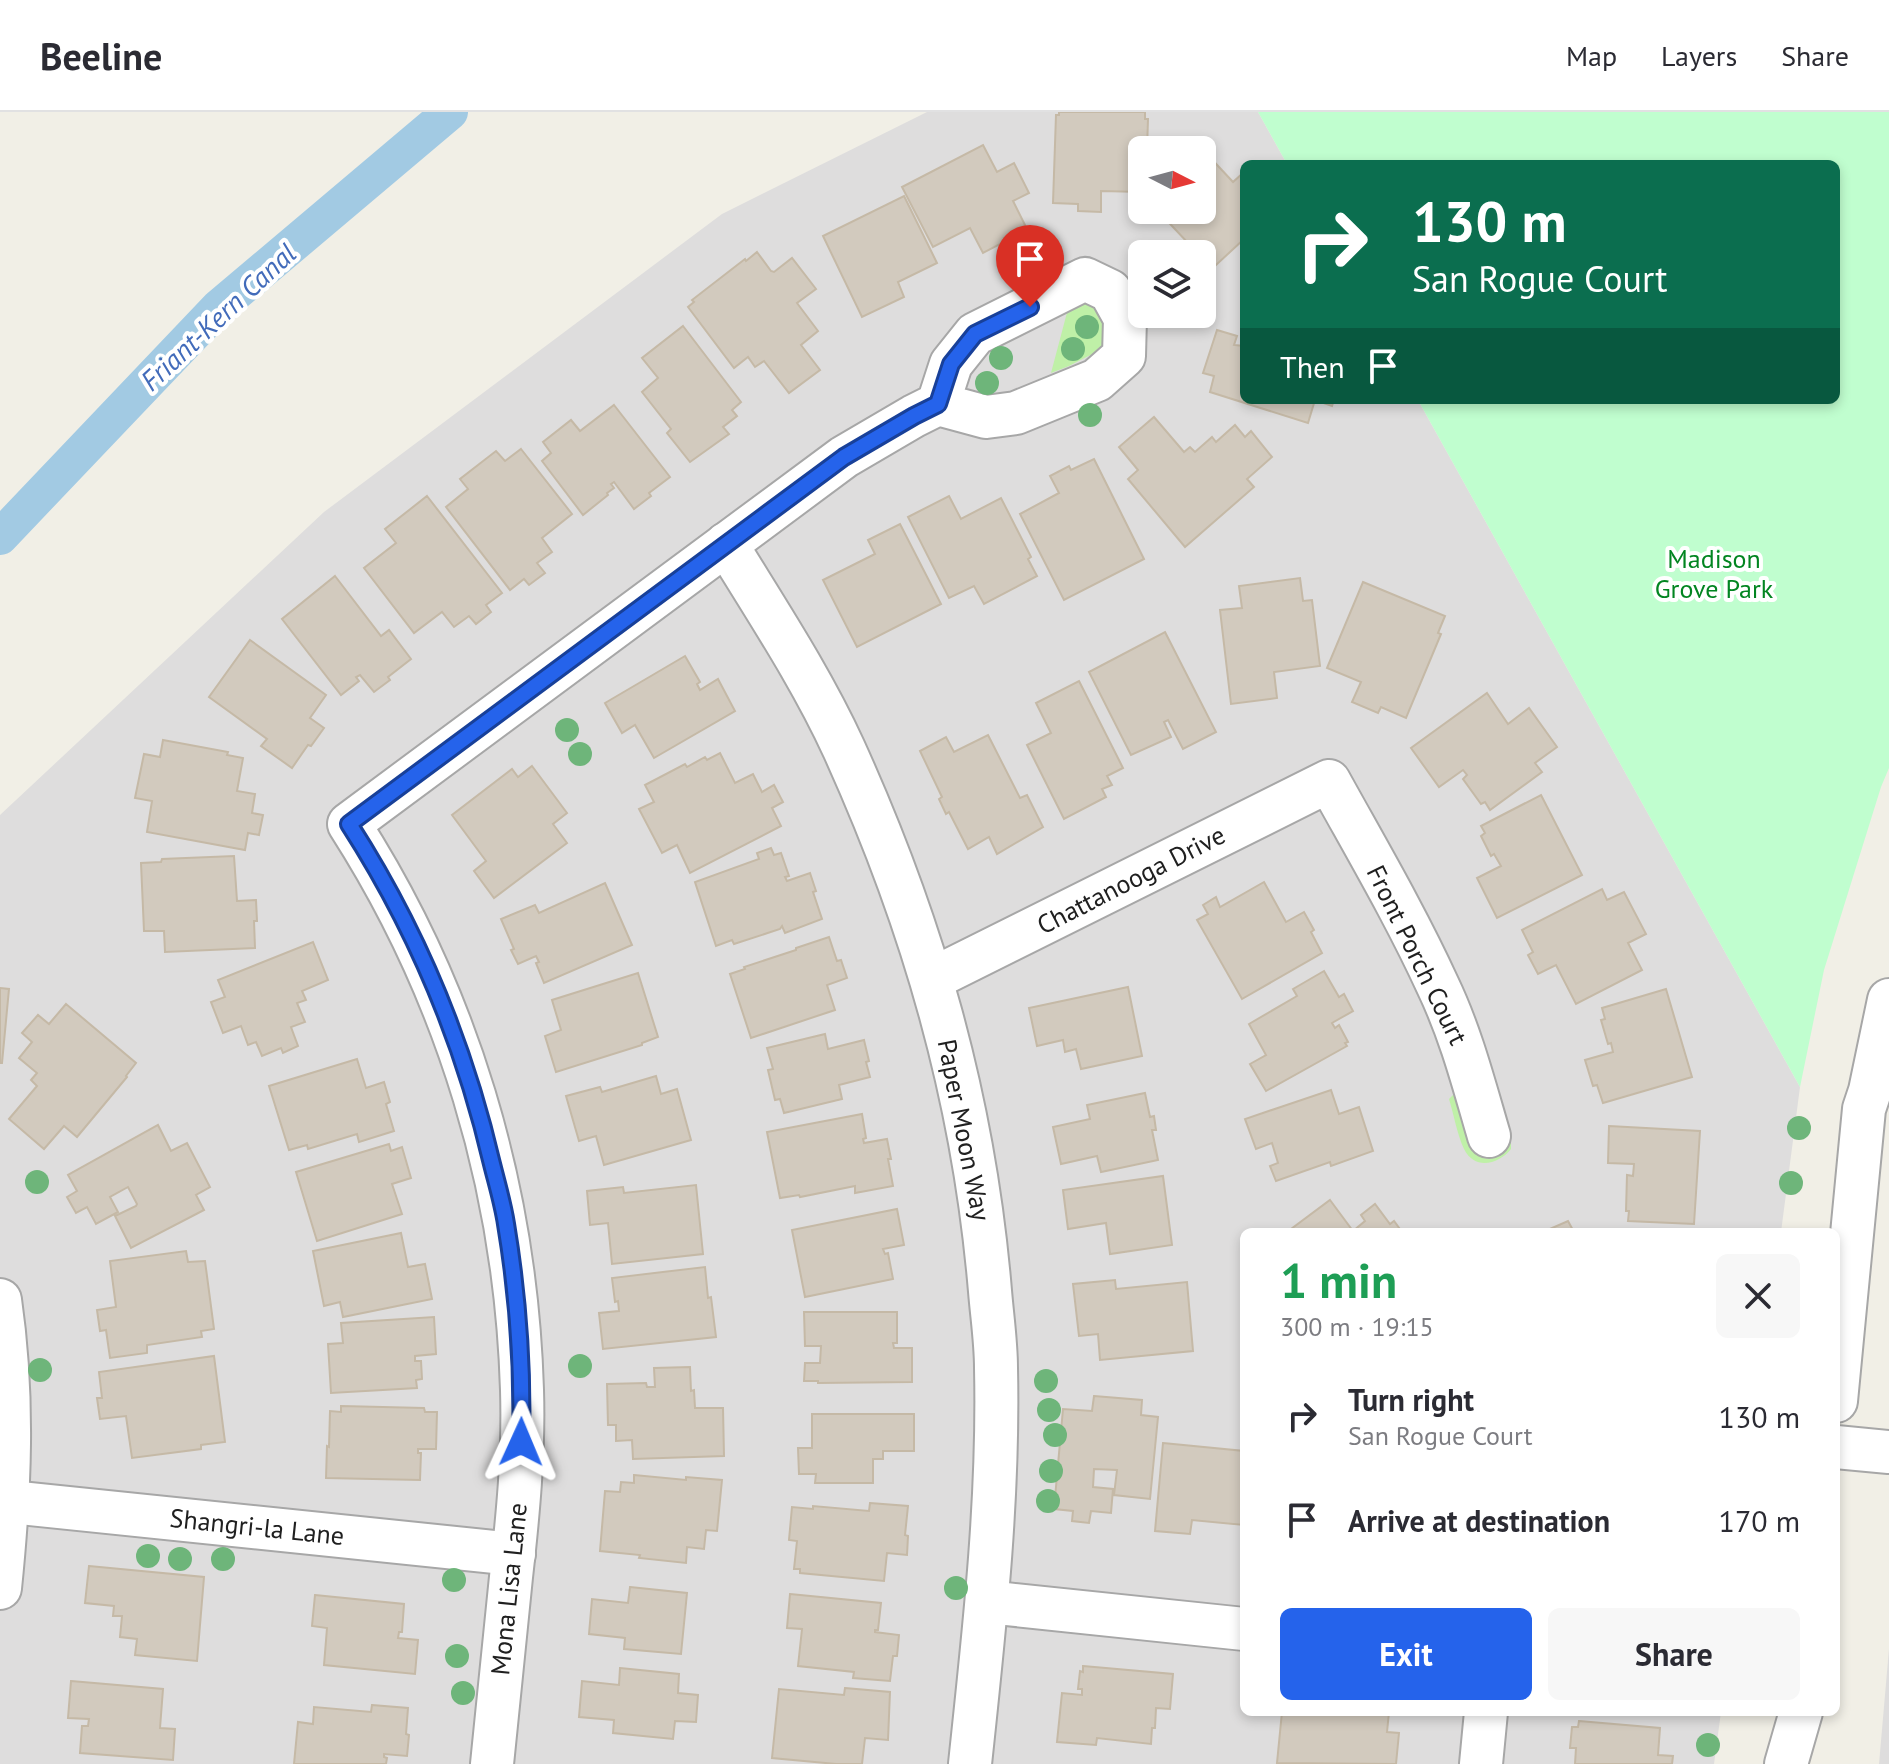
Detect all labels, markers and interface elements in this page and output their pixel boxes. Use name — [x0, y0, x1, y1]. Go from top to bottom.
text: Beeline — [40, 31, 162, 80]
text: Map — [1566, 37, 1617, 74]
text: Layers — [1661, 37, 1737, 74]
text: Share — [1781, 37, 1849, 74]
north arrow — [1128, 136, 1216, 224]
map controls — [1128, 136, 1216, 328]
text: 130 m — [1412, 185, 1567, 257]
icon: right — [1280, 192, 1384, 296]
pin — [996, 225, 1064, 307]
water label: Friant-Kern Canal — [132, 235, 304, 398]
icon: arrive — [1008, 237, 1052, 281]
button: layers — [1128, 240, 1216, 328]
text: San Rogue Court — [1412, 255, 1667, 302]
icon: arrive — [1361, 344, 1405, 388]
text: Then — [1280, 347, 1345, 386]
park label: Madison Grove Park — [1655, 542, 1774, 605]
street label: Chattanooga Drive — [1031, 818, 1230, 941]
street label: Front Porch Court — [1360, 860, 1475, 1050]
street label: Paper Moon Way — [931, 1036, 998, 1223]
text: 1 min — [1280, 1249, 1397, 1311]
button: close — [1716, 1254, 1800, 1338]
text: 300 m · 19:15 — [1280, 1310, 1434, 1343]
text: Turn right — [1348, 1380, 1474, 1419]
icon: right — [1280, 1394, 1324, 1438]
text: 130 m — [1719, 1397, 1800, 1436]
position arrow — [479, 1400, 563, 1484]
text: San Rogue Court — [1348, 1419, 1532, 1452]
icon: arrive — [1280, 1498, 1324, 1542]
street label: Shangri-la Lane — [168, 1501, 346, 1552]
street label: Mona Lisa Lane — [483, 1501, 534, 1677]
text: Arrive at destination — [1348, 1501, 1610, 1540]
text: 170 m — [1719, 1501, 1800, 1540]
button: Exit — [1280, 1608, 1532, 1700]
button: Share — [1548, 1608, 1800, 1700]

